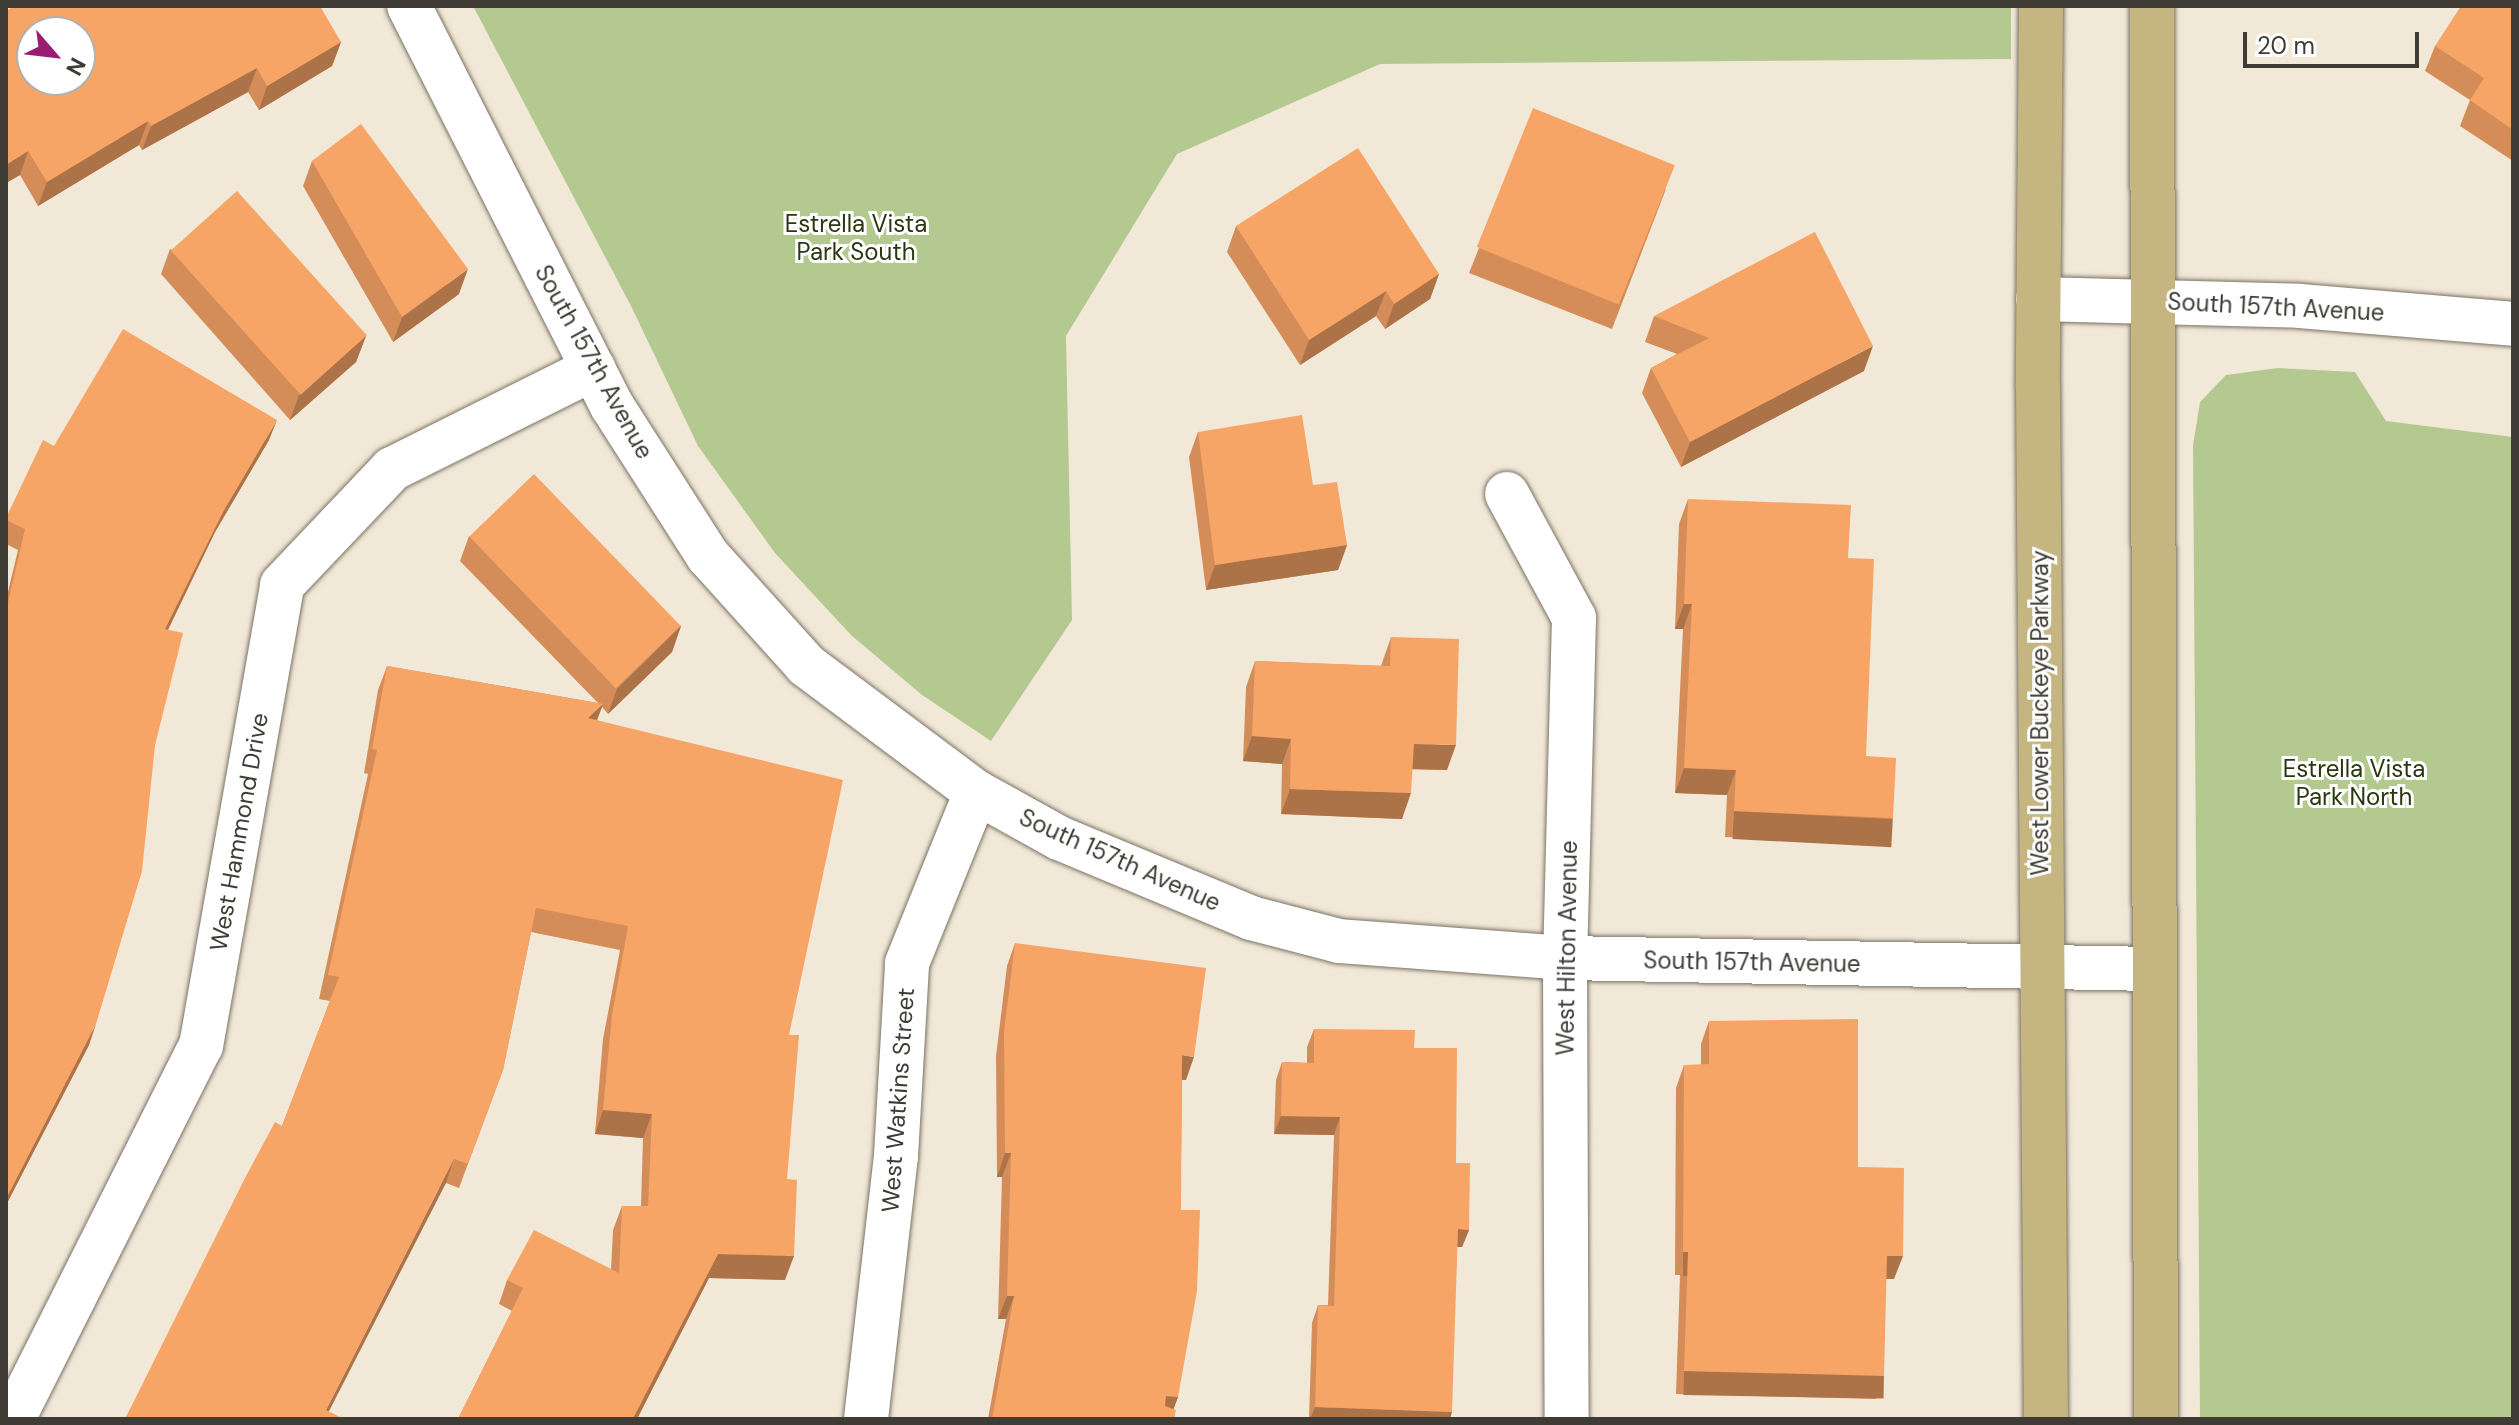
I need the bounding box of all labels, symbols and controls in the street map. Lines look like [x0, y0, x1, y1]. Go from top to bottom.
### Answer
north arrow [16, 16, 96, 96]
scale bar [2247, 16, 2423, 66]
text: 20 m [2257, 30, 2315, 61]
text: N [59, 53, 92, 80]
park label: Estrella Vista Park South [785, 210, 927, 266]
street label: South 157th Avenue [529, 260, 659, 464]
street label: South 157th Avenue [2167, 287, 2385, 327]
street label: West Lower Buckeye Parkway [2026, 550, 2054, 876]
street label: West Hammond Drive [204, 711, 274, 953]
park label: Estrella Vista Park North [2283, 755, 2425, 811]
street label: South 157th Avenue [1015, 803, 1225, 917]
street label: West Hilton Avenue [1551, 840, 1583, 1056]
street label: South 157th Avenue [1643, 946, 1861, 978]
street label: West Watkins Street [876, 987, 920, 1213]

